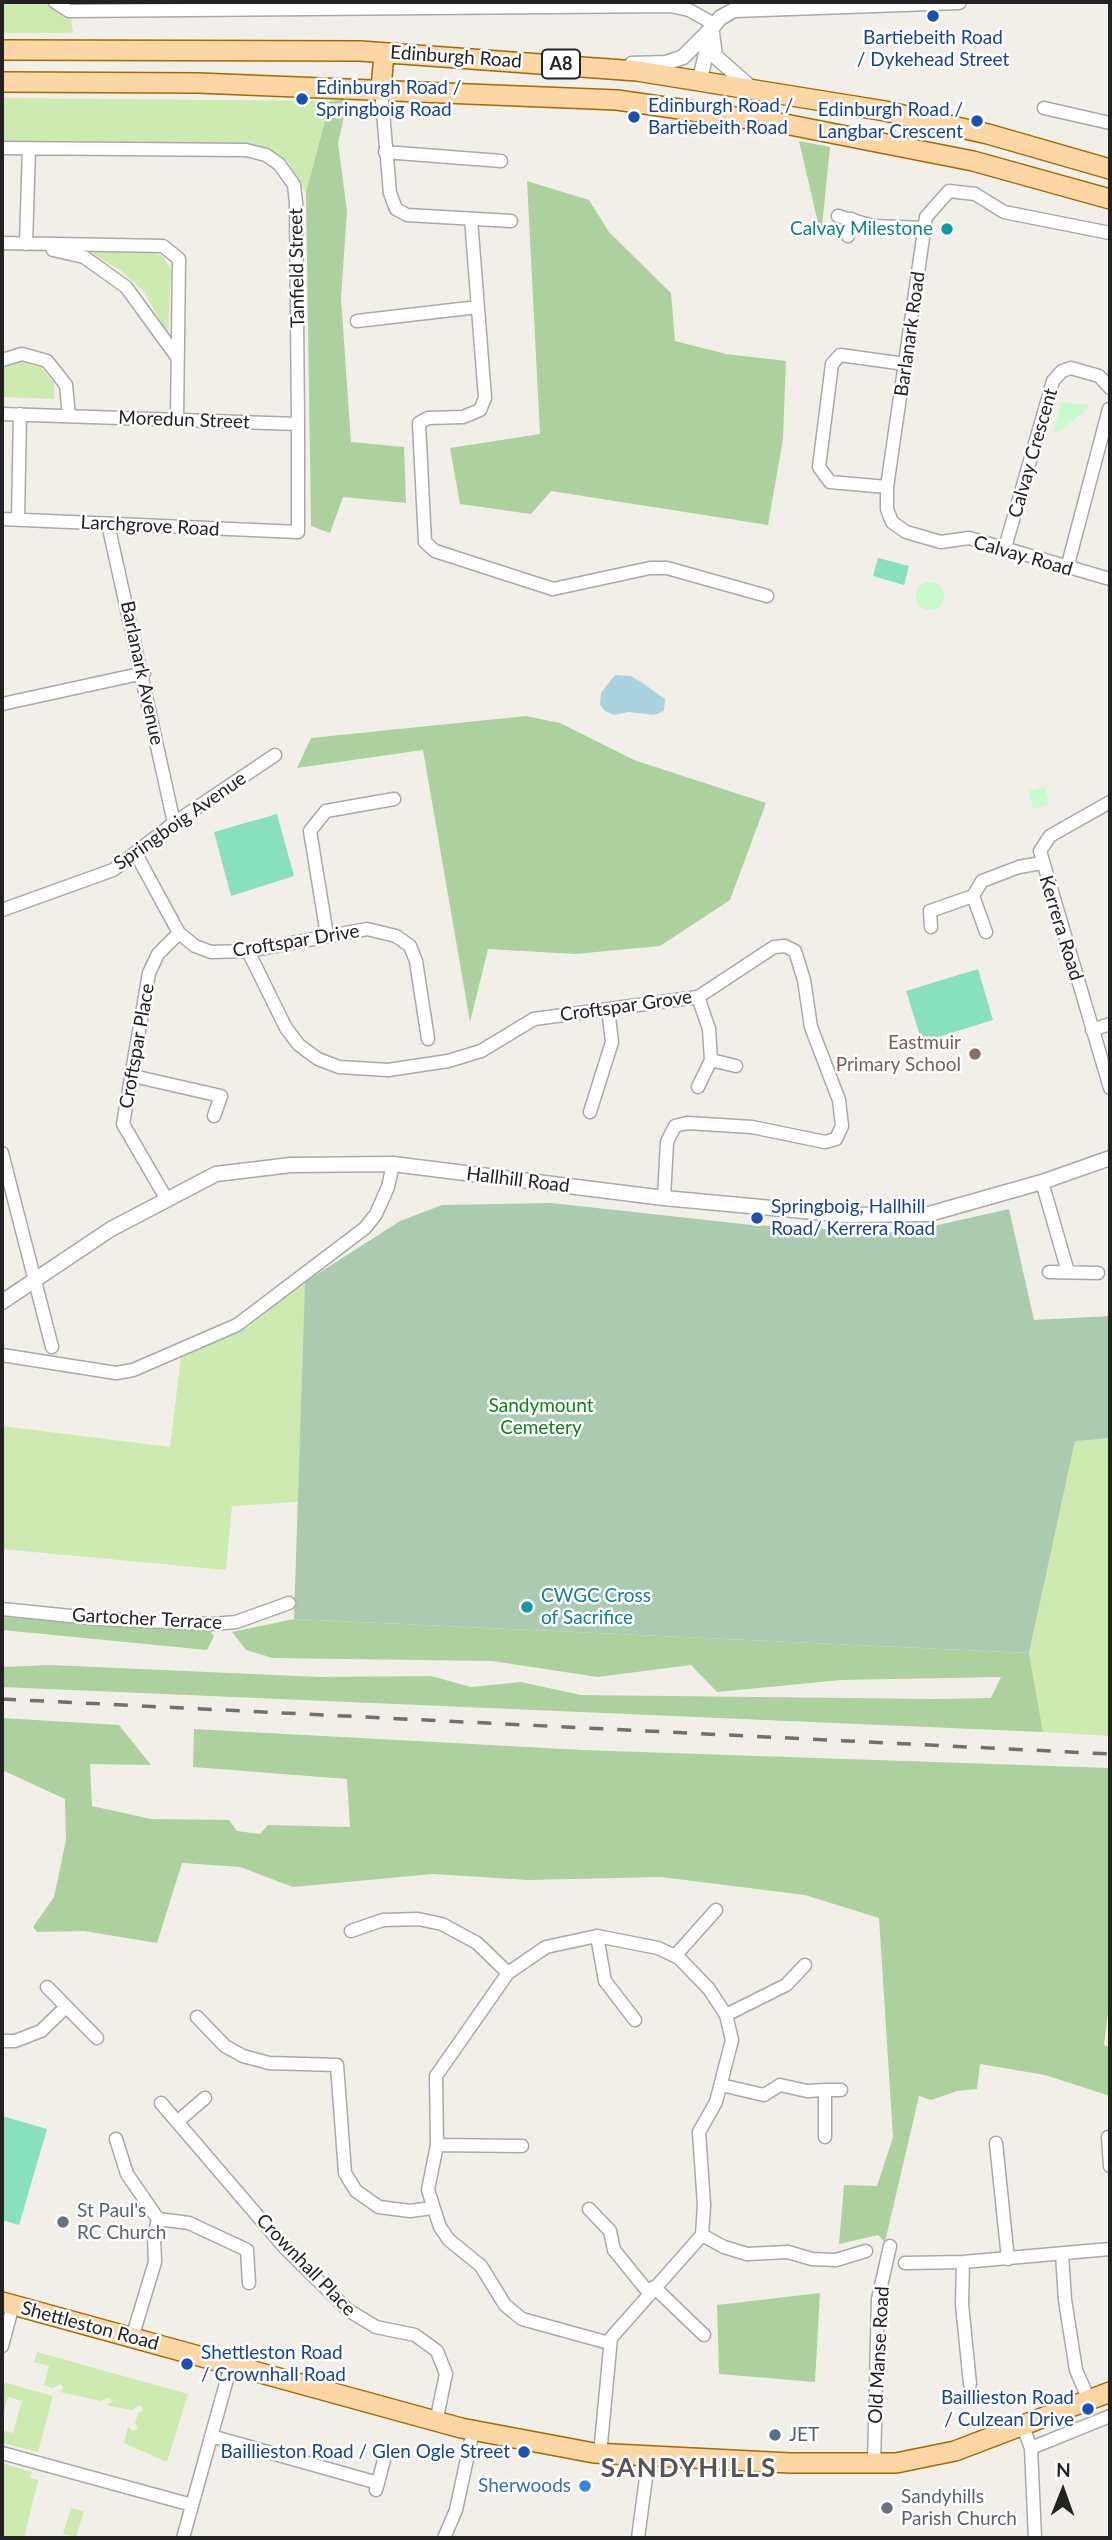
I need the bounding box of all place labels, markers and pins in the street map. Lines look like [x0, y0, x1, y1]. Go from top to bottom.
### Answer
marker: Bartiebeith Road / Dykehead Street [925, 8, 941, 24]
place label: Bartiebeith Road / Dykehead Street [857, 27, 1009, 71]
place label: Edinburgh Road / Springboig Road [316, 77, 461, 121]
marker: Edinburgh Road / Springboig Road [294, 91, 310, 107]
place label: Edinburgh Road / Bartiebeith Road [648, 95, 793, 139]
place label: Edinburgh Road / Langbar Crescent [818, 99, 963, 143]
marker: Edinburgh Road / Bartiebeith Road [626, 109, 642, 125]
marker: Edinburgh Road / Langbar Crescent [969, 113, 985, 129]
place label: Calvay Milestone [790, 218, 933, 240]
marker: Calvay Milestone [939, 221, 955, 237]
place label: Eastmuir Primary School [836, 1032, 961, 1076]
marker: Eastmuir Primary School [967, 1046, 983, 1062]
place label: Springboig, Hallhill Road/ Kerrera Road [771, 1196, 935, 1240]
marker: Springboig, Hallhill Road/ Kerrera Road [749, 1210, 765, 1226]
place label: CWGC Cross of Sacrifice [541, 1585, 651, 1629]
marker: CWGC Cross of Sacrifice [519, 1599, 535, 1615]
place label: St Paul's RC Church [77, 2200, 166, 2244]
marker: St Paul's RC Church [55, 2214, 71, 2230]
place label: Shettleston Road / Crownhall Road [201, 2342, 346, 2386]
marker: Shettleston Road / Crownhall Road [179, 2356, 195, 2372]
place label: Baillieston Road / Culzean Drive [941, 2387, 1074, 2431]
marker: Baillieston Road / Culzean Drive [1080, 2401, 1096, 2417]
place label: JET [789, 2424, 819, 2446]
marker: JET [767, 2427, 783, 2443]
place label: Baillieston Road / Glen Ogle Street [221, 2441, 510, 2463]
marker: Baillieston Road / Glen Ogle Street [516, 2444, 532, 2460]
place label: Sherwoods [478, 2475, 571, 2497]
marker: Sherwoods [577, 2478, 593, 2494]
place label: Sandyhills Parish Church [901, 2486, 1017, 2530]
marker: Sandyhills Parish Church [879, 2500, 895, 2516]

